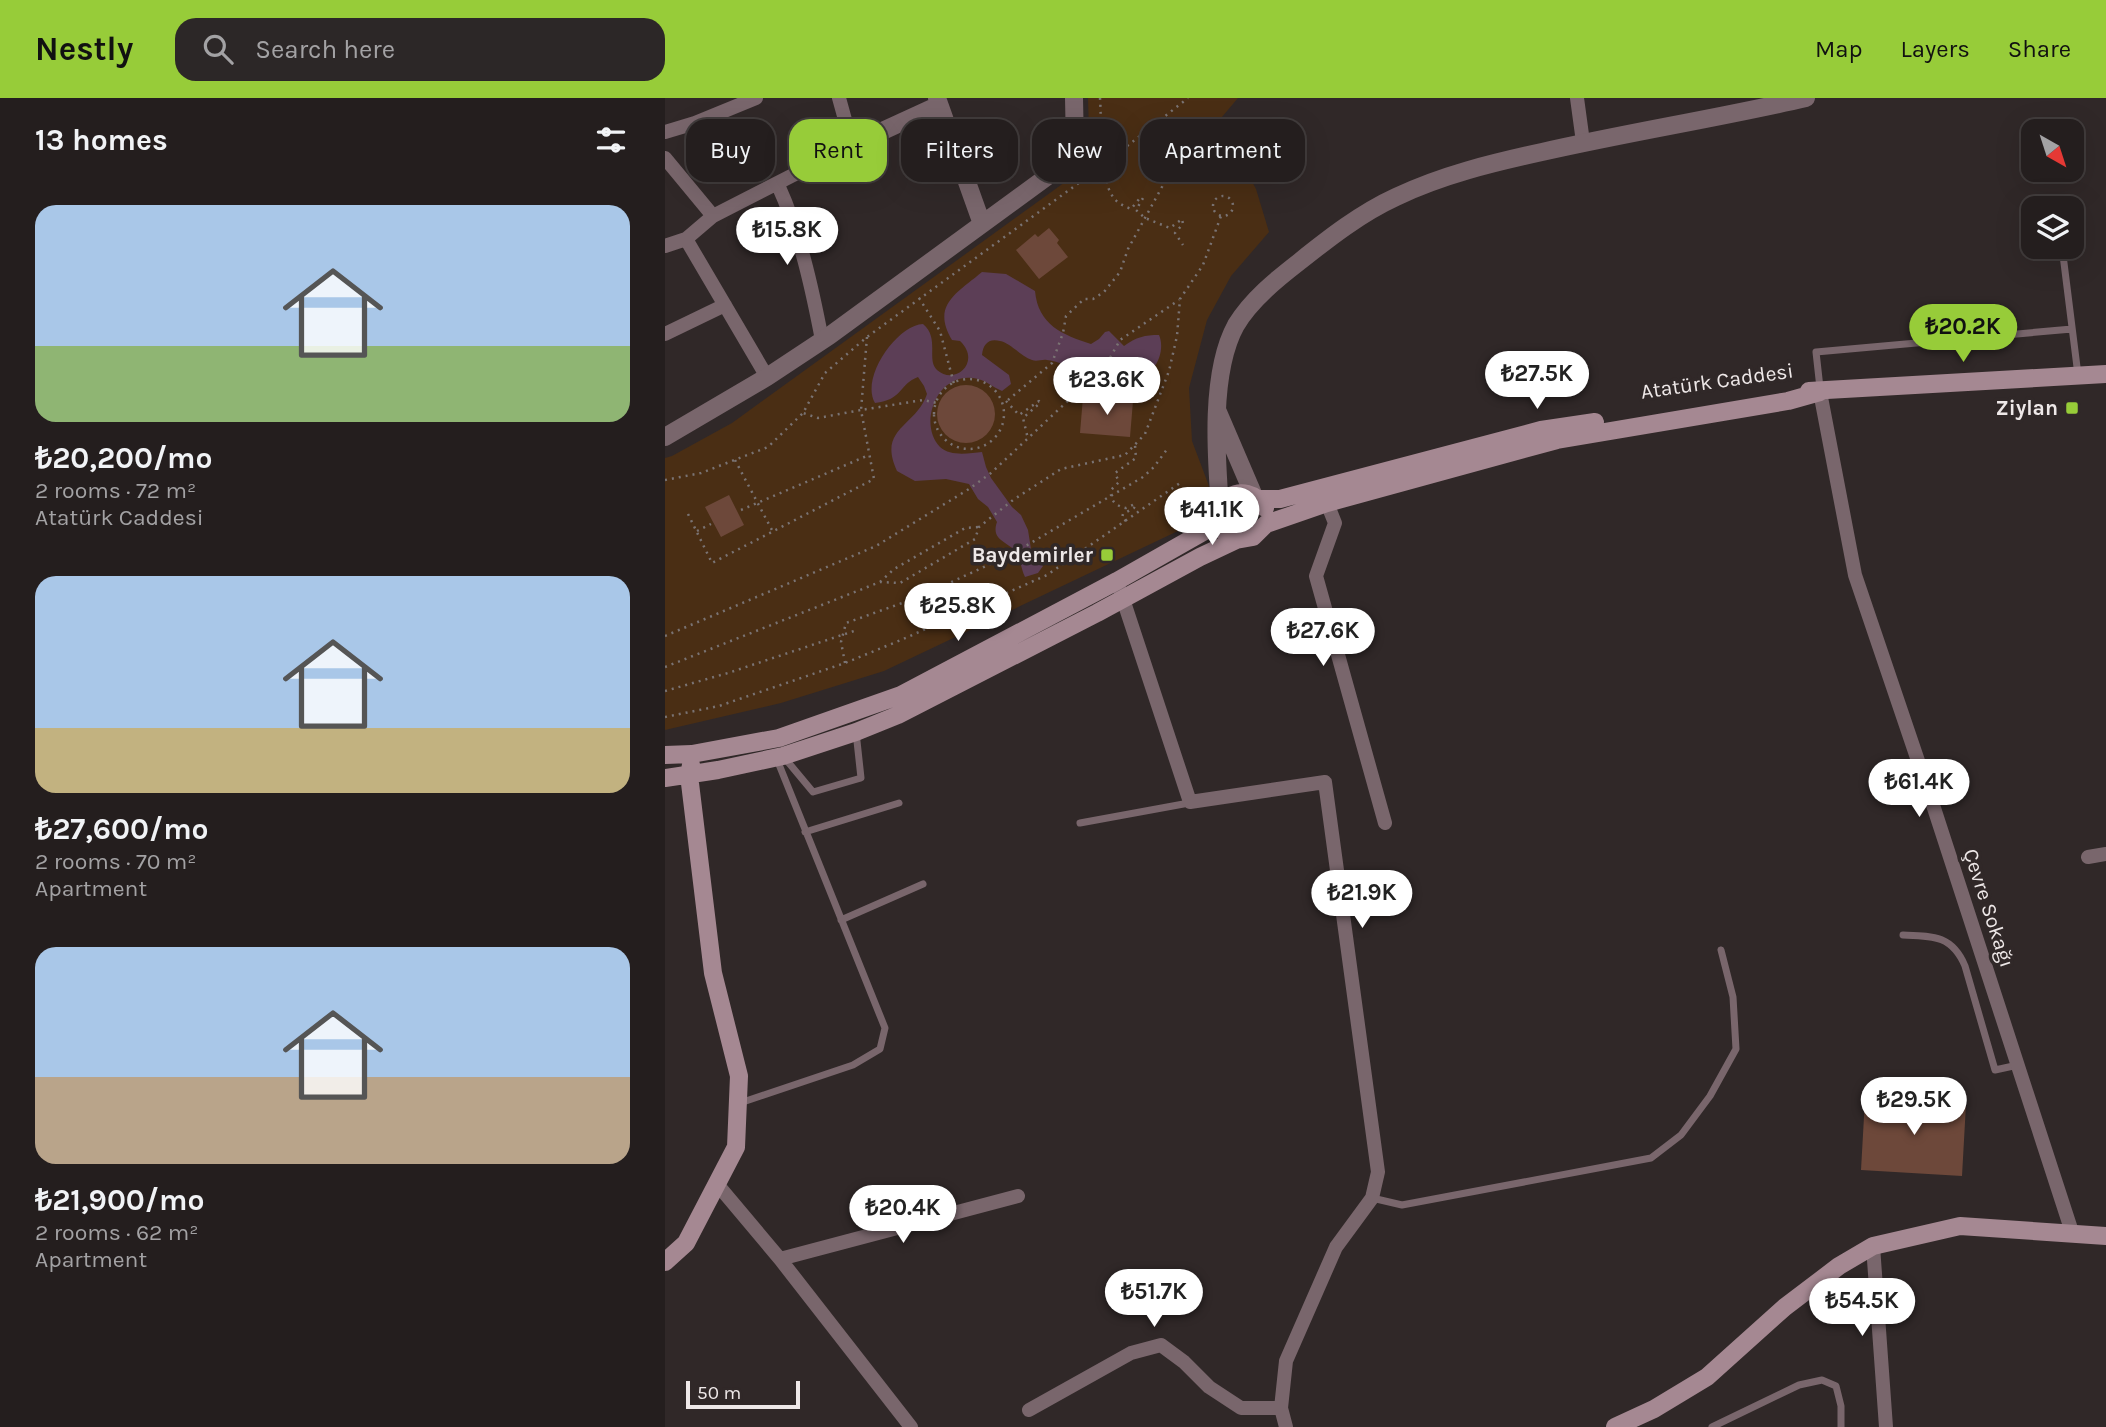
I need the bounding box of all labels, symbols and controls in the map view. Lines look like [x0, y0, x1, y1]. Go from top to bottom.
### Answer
search box [175, 18, 665, 81]
text: Nestly [35, 30, 133, 68]
icon: search [199, 30, 237, 68]
text: Search here [255, 34, 395, 65]
text: Map [1815, 35, 1863, 63]
text: Layers [1901, 35, 1970, 63]
text: Share [2008, 35, 2071, 63]
chip: Buy [686, 119, 775, 182]
chip: Rent [789, 119, 887, 182]
chip: Filters [901, 119, 1018, 182]
chip: New [1032, 119, 1126, 182]
chip: Apartment [1140, 119, 1305, 182]
north arrow [2021, 119, 2084, 182]
map controls [2021, 119, 2084, 259]
icon: filters [592, 121, 630, 159]
text: 13 homes [35, 122, 168, 158]
button: layers [2021, 196, 2084, 259]
pin: ₺15.8K [730, 208, 844, 267]
text: ₺15.8K [752, 216, 822, 243]
icon: home [270, 250, 396, 376]
pin: ₺20.2K [1906, 304, 2020, 364]
text: ₺20.2K [1925, 313, 2001, 340]
pin: ₺27.5K [1480, 352, 1594, 411]
pin: ₺23.6K [1050, 358, 1164, 417]
street label: Atatürk Caddesi [1639, 358, 1795, 404]
text: ₺27.5K [1501, 360, 1573, 387]
text: ₺23.6K [1069, 366, 1145, 393]
place label: Ziylan [1996, 396, 2058, 420]
marker: Ziylan [2064, 400, 2080, 416]
text: ₺20,200/mo [35, 440, 213, 476]
text: 2 rooms · 72 m² [35, 477, 196, 504]
pin: ₺41.1K [1155, 488, 1269, 547]
text: ₺41.1K [1180, 496, 1244, 523]
text: Atatürk Caddesi [35, 504, 204, 531]
place label: Baydemirler [972, 543, 1094, 567]
marker: Baydemirler [1099, 547, 1115, 563]
pin: ₺25.8K [901, 584, 1015, 643]
text: ₺25.8K [920, 592, 996, 619]
pin: ₺27.6K [1266, 608, 1380, 668]
text: ₺27.6K [1287, 617, 1359, 644]
icon: home [270, 621, 396, 747]
pin: ₺61.4K [1862, 760, 1976, 819]
text: ₺61.4K [1885, 768, 1954, 795]
text: ₺27,600/mo [35, 811, 209, 847]
street label: Çevre Sokağı [1959, 846, 2019, 970]
text: 2 rooms · 70 m² [35, 848, 197, 875]
pin: ₺21.9K [1305, 870, 1419, 930]
text: Apartment [35, 875, 147, 902]
text: ₺21.9K [1327, 879, 1397, 906]
icon: home [270, 992, 396, 1118]
pin: ₺29.5K [1857, 1077, 1971, 1137]
text: ₺29.5K [1877, 1086, 1951, 1113]
text: ₺21,900/mo [35, 1182, 204, 1218]
pin: ₺20.4K [846, 1186, 960, 1245]
text: ₺20.4K [865, 1194, 941, 1221]
text: 2 rooms · 62 m² [35, 1219, 199, 1246]
text: Apartment [35, 1246, 147, 1273]
pin: ₺51.7K [1097, 1270, 1211, 1329]
text: ₺51.7K [1121, 1278, 1187, 1305]
pin: ₺54.5K [1805, 1278, 1919, 1338]
text: ₺54.5K [1825, 1287, 1899, 1314]
scale bar [686, 1378, 800, 1410]
text: 50 m [697, 1382, 741, 1404]

